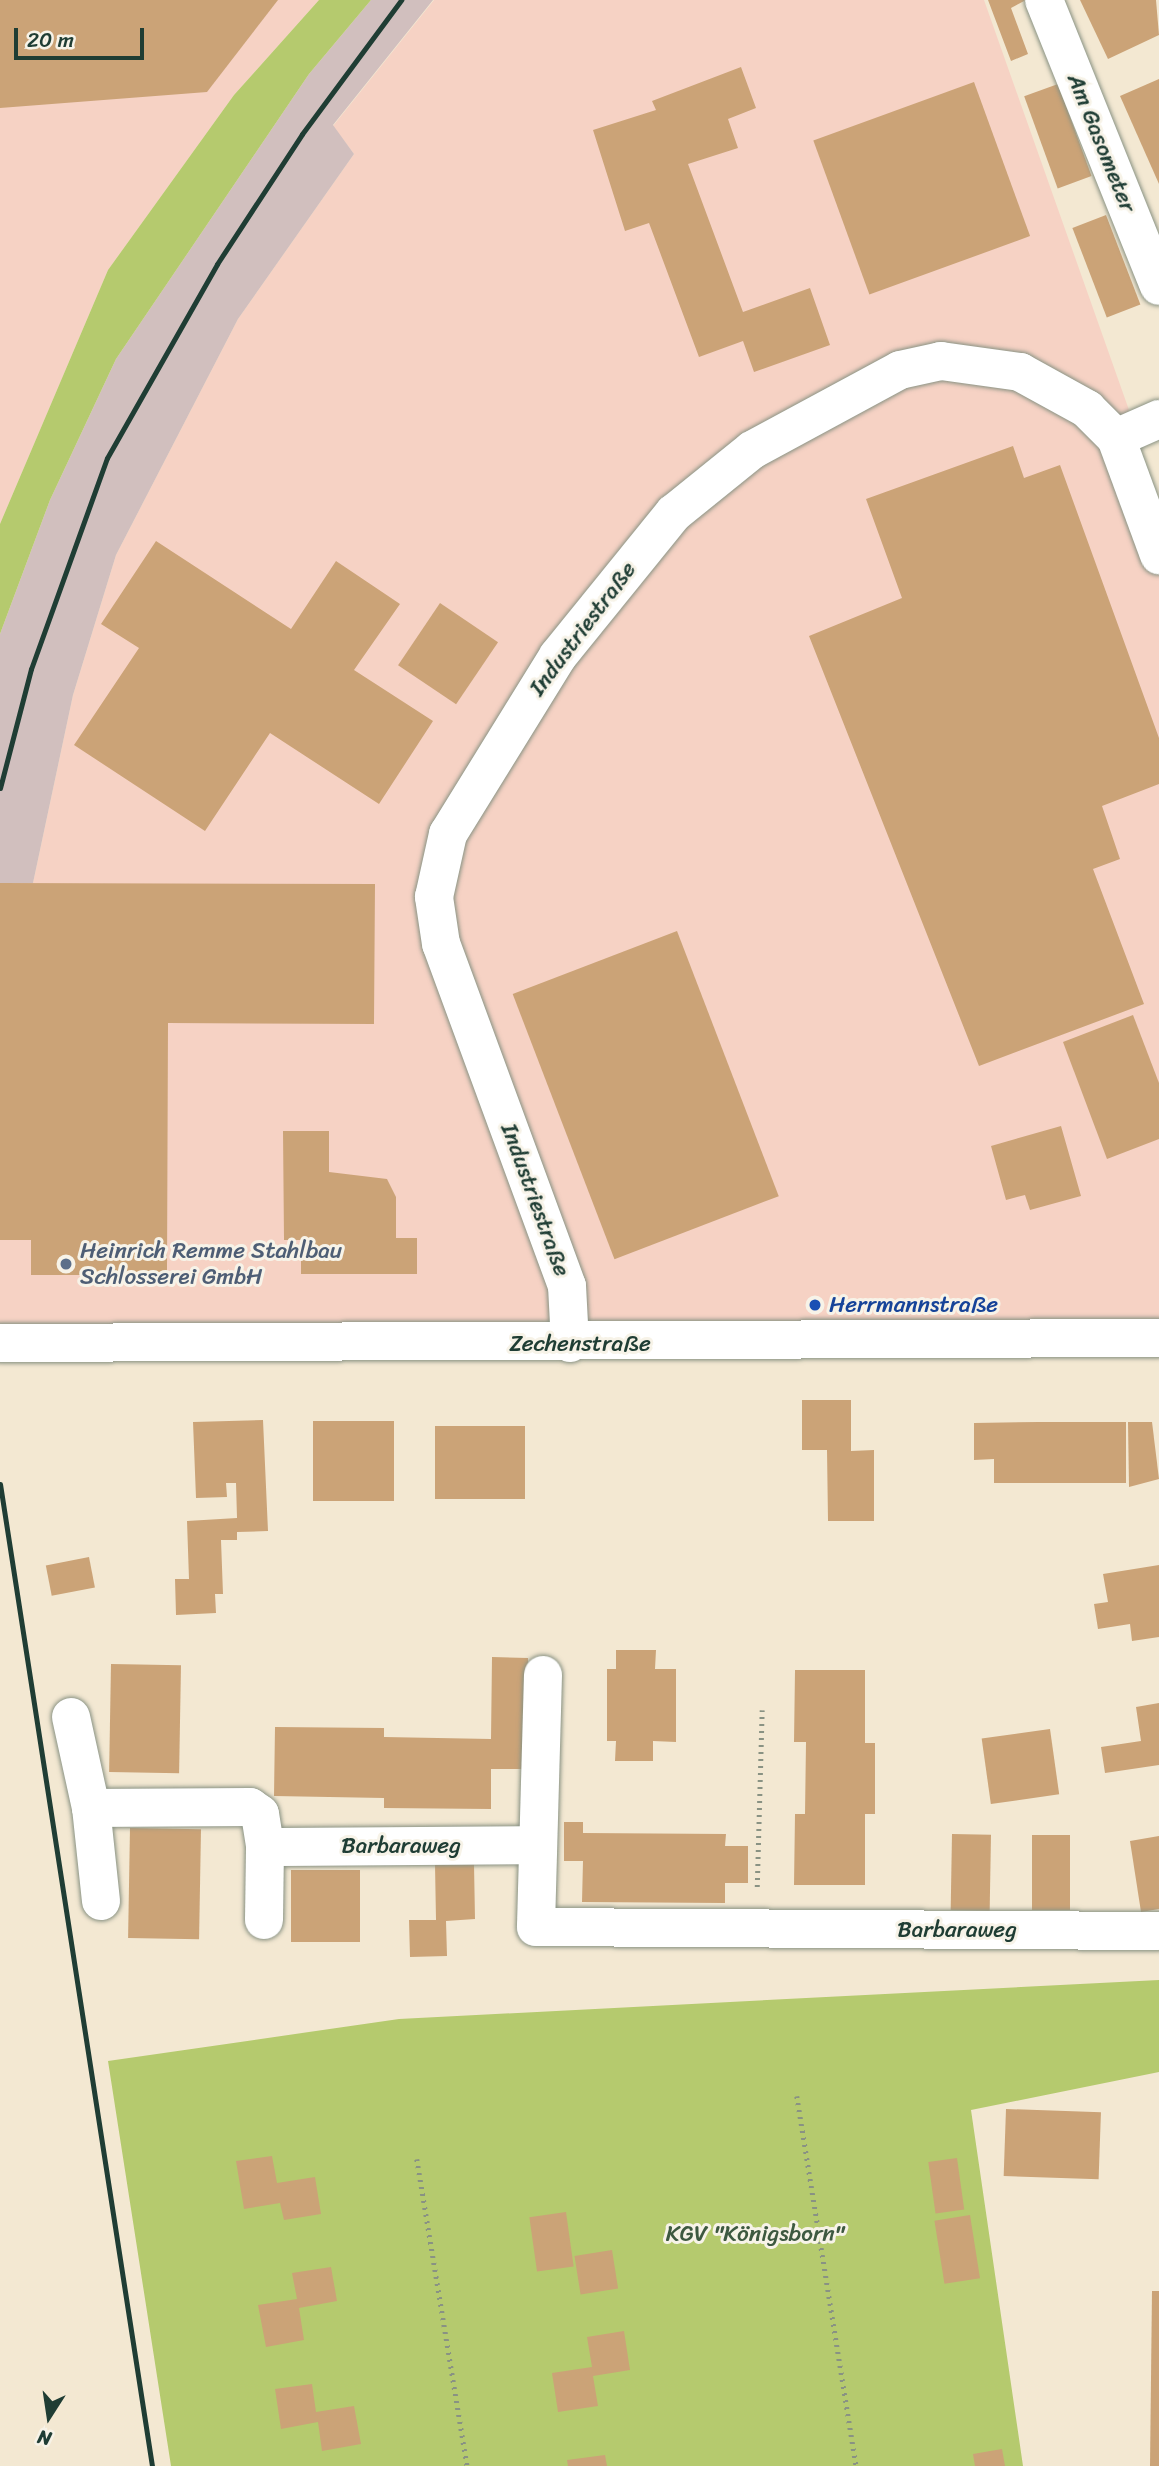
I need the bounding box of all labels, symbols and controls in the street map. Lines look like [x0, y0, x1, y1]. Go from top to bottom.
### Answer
scale bar [18, 14, 147, 58]
text: 20 m [27, 21, 74, 59]
street label: Am Gasometer [1061, 70, 1141, 216]
street label: Industriestraße [524, 557, 642, 701]
street label: Industriestraße [495, 1120, 575, 1280]
place label: Heinrich Remme Stahlbau Schlosserei GmbH [80, 1237, 342, 1291]
marker: Heinrich Remme Stahlbau Schlosserei GmbH [58, 1256, 74, 1272]
place label: Herrmannstraße [829, 1291, 998, 1319]
marker: Herrmannstraße [807, 1297, 823, 1313]
street label: Zechenstraße [509, 1330, 651, 1358]
street label: Barbaraweg [341, 1832, 461, 1860]
street label: Barbaraweg [897, 1916, 1017, 1944]
park label: KGV "Königsborn" [666, 2220, 844, 2248]
north arrow [14, 2382, 84, 2452]
text: N [35, 2421, 54, 2456]

